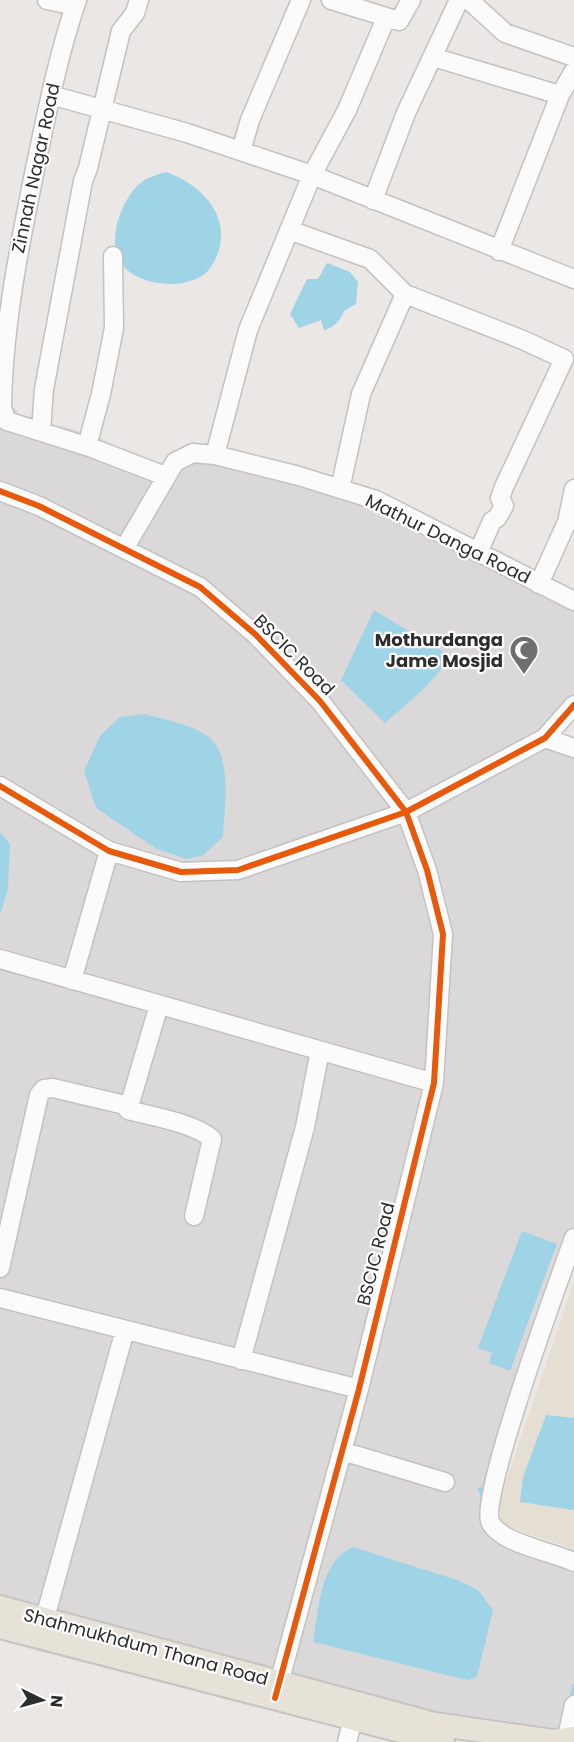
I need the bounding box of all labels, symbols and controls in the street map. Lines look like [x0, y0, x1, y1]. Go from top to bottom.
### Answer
street label: Zinnah Nagar Road [5, 81, 66, 255]
street label: Mathur Danga Road [361, 488, 535, 589]
street label: BSCIC Road [248, 609, 340, 701]
place label: Mothurdanga Jame Mosjid [375, 627, 503, 673]
mosque icon: Mothurdanga Jame Mosjid [508, 634, 540, 676]
street label: BSCIC Road [351, 1200, 400, 1308]
street label: Shahmukhdum Thana Road [21, 1602, 271, 1691]
north arrow [12, 1670, 72, 1730]
text: N [44, 1694, 68, 1708]

